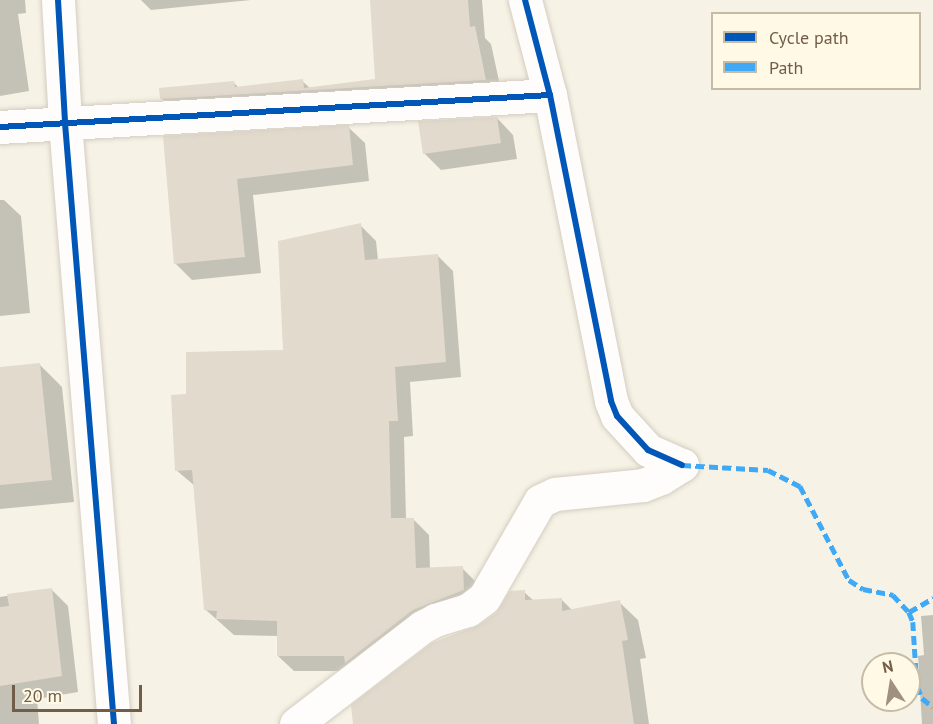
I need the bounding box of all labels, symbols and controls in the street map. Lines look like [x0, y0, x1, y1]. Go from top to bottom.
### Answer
legend [711, 12, 921, 90]
text: Cycle path [769, 26, 849, 49]
text: Path [769, 56, 803, 79]
north arrow [861, 652, 921, 712]
text: N [880, 655, 895, 677]
scale bar [15, 673, 146, 711]
text: 20 m [23, 684, 62, 707]

